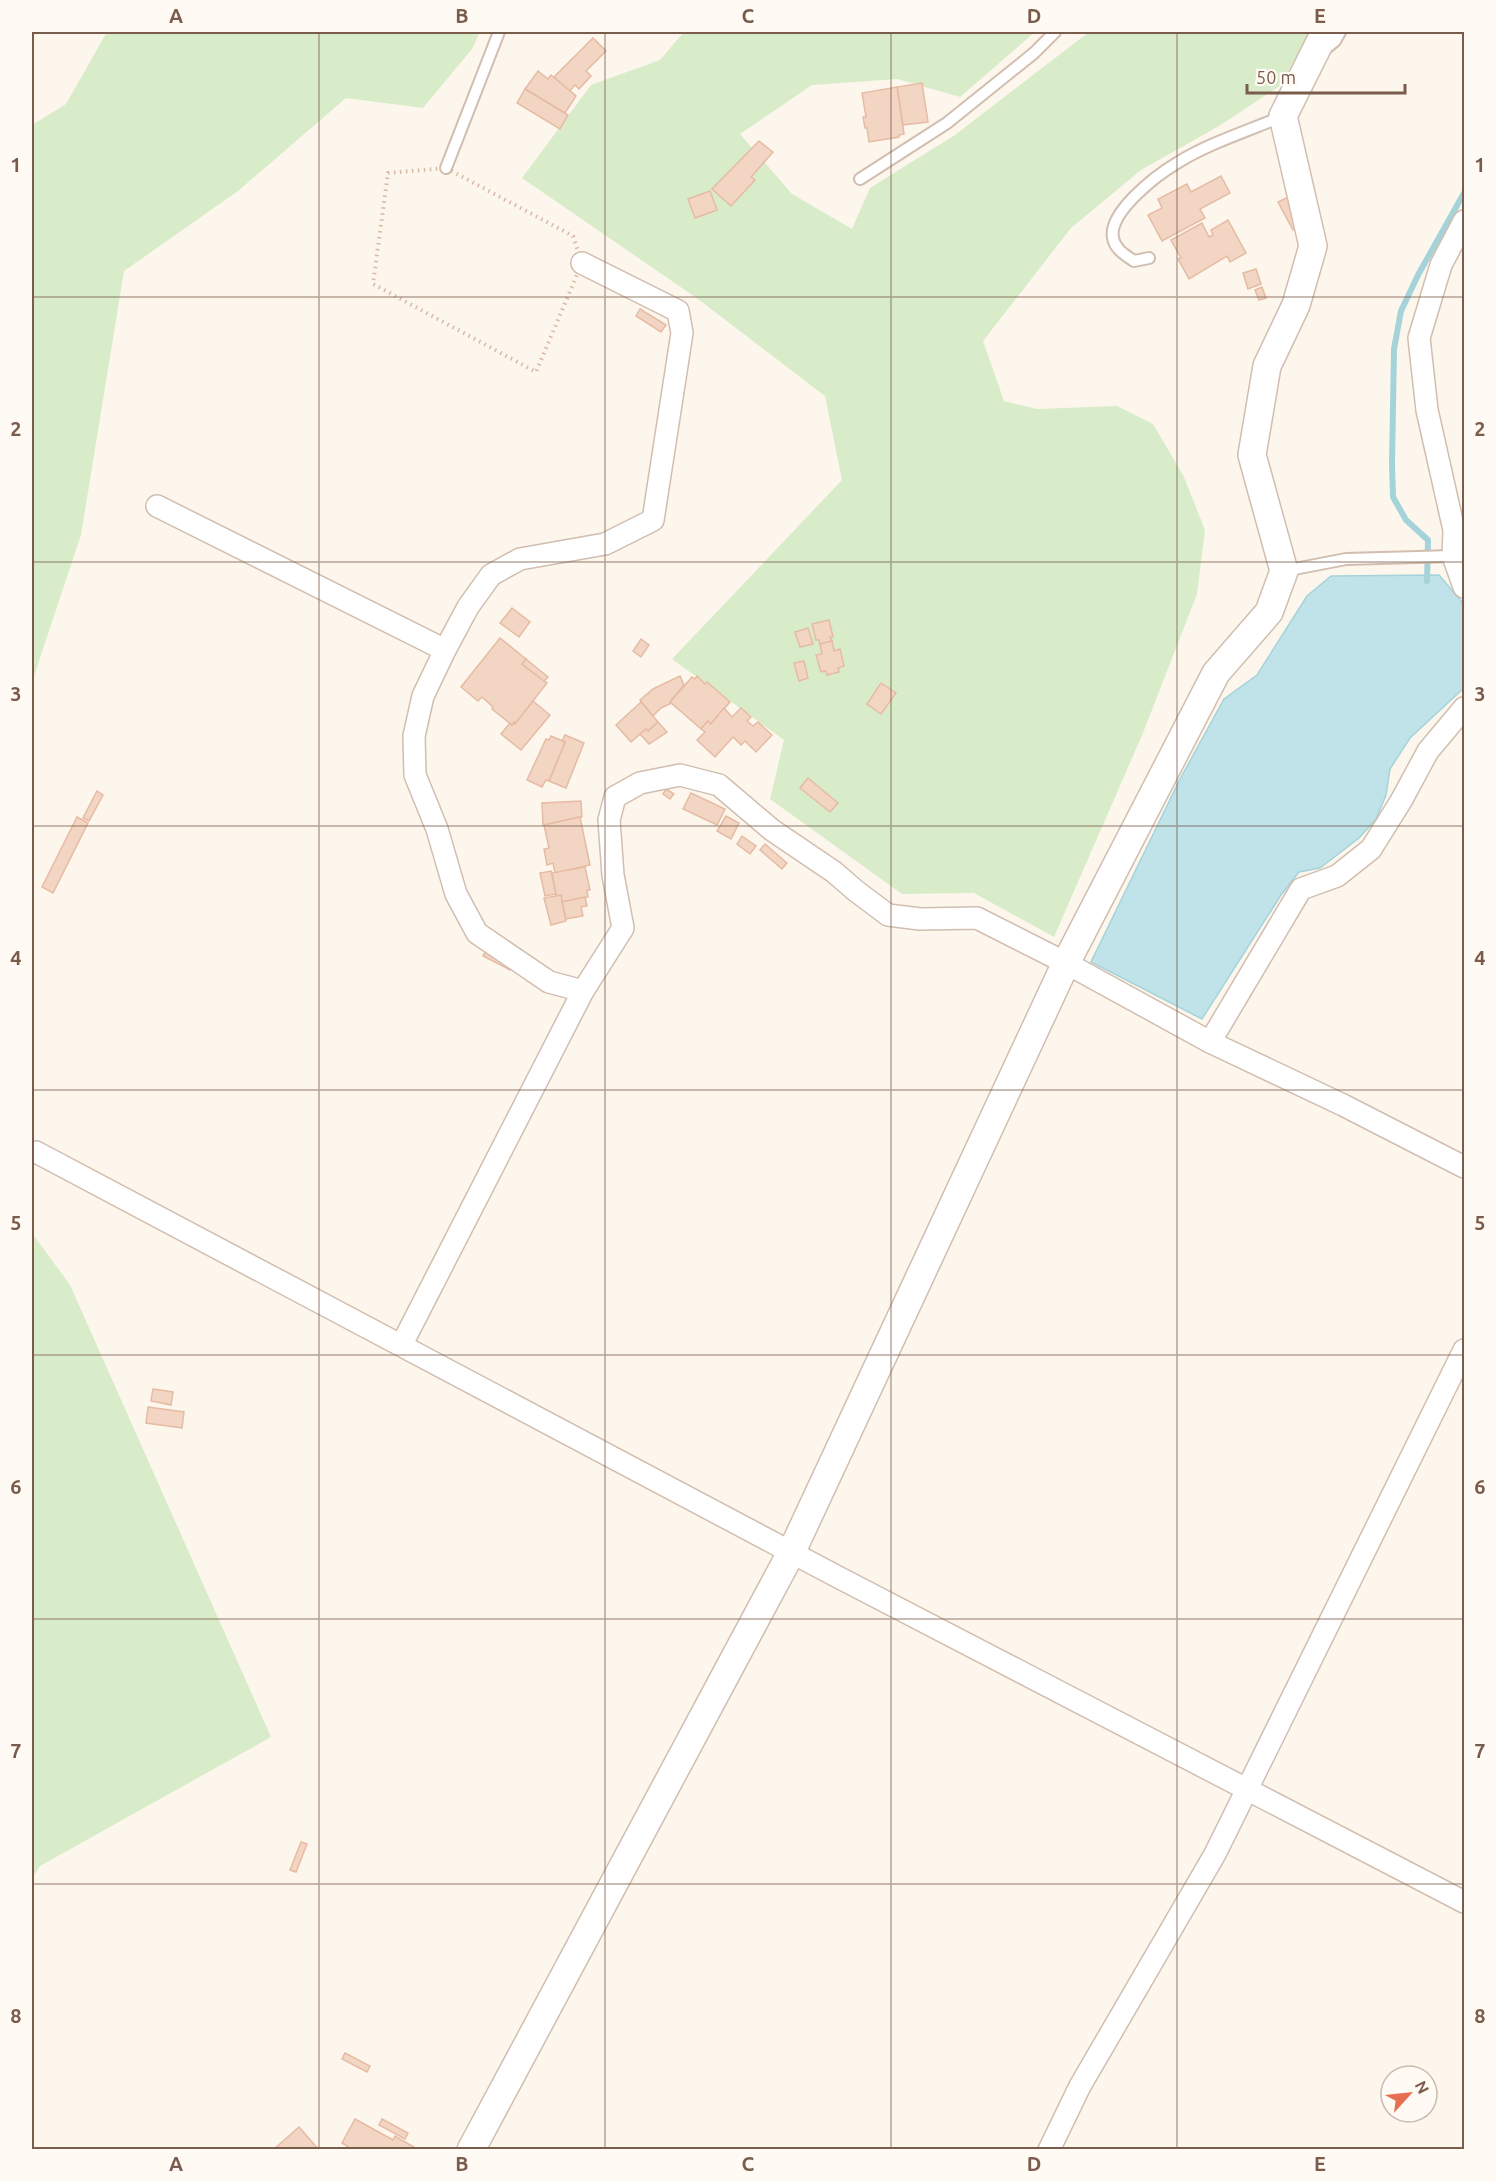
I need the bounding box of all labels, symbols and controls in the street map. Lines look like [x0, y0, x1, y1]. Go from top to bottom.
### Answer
text: A [169, 4, 183, 27]
text: B [455, 4, 469, 27]
text: C [742, 4, 755, 27]
text: D [1027, 4, 1041, 27]
text: E [1314, 4, 1326, 27]
scale bar [1247, 57, 1404, 95]
text: 50 m [1256, 67, 1296, 87]
text: 1 [10, 153, 22, 176]
text: 1 [1474, 153, 1486, 176]
text: 2 [10, 417, 22, 440]
text: 2 [1474, 417, 1486, 440]
text: 3 [10, 682, 22, 705]
text: 3 [1474, 682, 1486, 705]
text: 4 [10, 946, 22, 969]
text: 4 [1474, 946, 1486, 969]
text: 5 [10, 1211, 22, 1234]
text: 5 [1474, 1211, 1486, 1234]
text: 6 [10, 1475, 22, 1498]
text: 6 [1474, 1475, 1486, 1498]
text: 7 [10, 1739, 22, 1762]
text: 7 [1474, 1739, 1486, 1762]
text: 8 [10, 2004, 22, 2027]
text: 8 [1474, 2004, 1486, 2027]
north arrow [1379, 2064, 1439, 2124]
text: N [1412, 2078, 1433, 2097]
text: A [169, 2152, 183, 2175]
text: B [455, 2152, 469, 2175]
text: C [742, 2152, 755, 2175]
text: D [1027, 2152, 1041, 2175]
text: E [1314, 2152, 1326, 2175]

